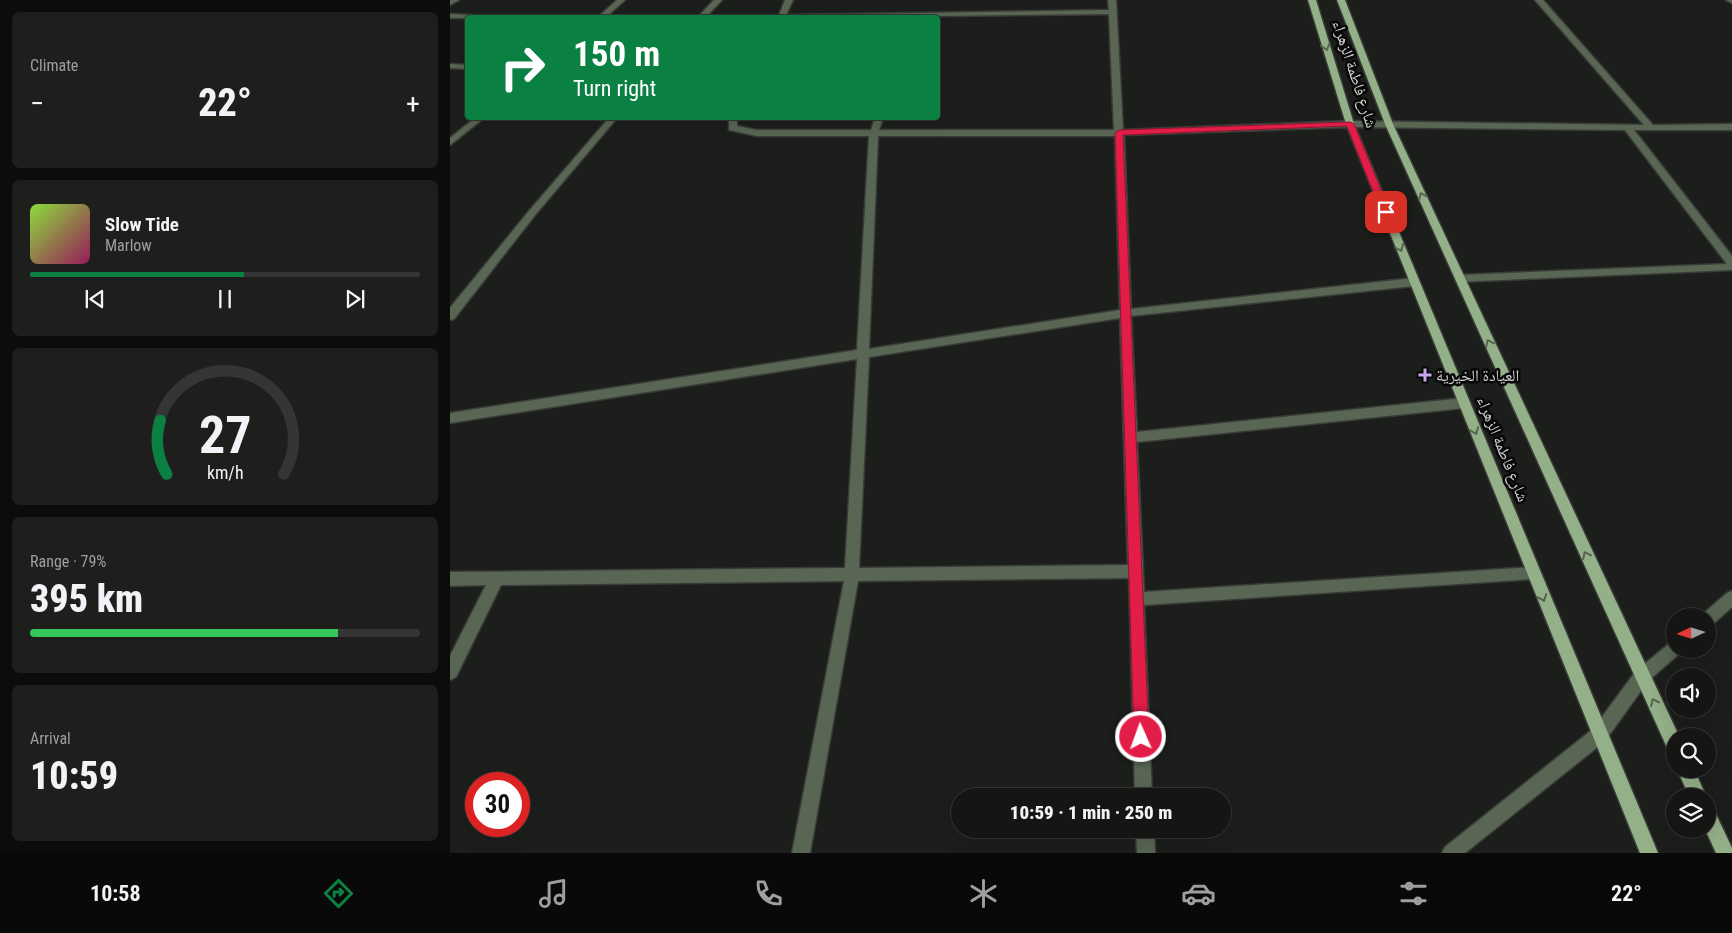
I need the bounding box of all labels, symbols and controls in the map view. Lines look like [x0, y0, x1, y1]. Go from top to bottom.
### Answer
street label: شارع فاطمة الزهراء [1328, 18, 1381, 130]
text: 150 m [573, 34, 660, 75]
icon: right [490, 35, 555, 100]
one-way arrow [1320, 42, 1330, 50]
text: Climate [30, 56, 78, 75]
text: Turn right [573, 76, 656, 101]
text: 22° [198, 81, 252, 125]
text: − [30, 87, 44, 120]
text: + [406, 87, 420, 120]
pin [1365, 191, 1407, 233]
one-way arrow [1417, 192, 1428, 201]
icon: arrive [1372, 198, 1400, 226]
text: Slow Tide [105, 213, 179, 236]
text: Marlow [105, 236, 152, 255]
one-way arrow [1394, 243, 1405, 252]
icon: previous [81, 285, 109, 313]
icon: pause [211, 285, 239, 313]
icon: next [341, 285, 369, 313]
one-way arrow [1485, 339, 1496, 348]
place label: العيادة الخيرية [1436, 366, 1519, 385]
marker: العيادة الخيرية [1418, 368, 1432, 382]
street label: شارع فاطمة الزهراء [1472, 394, 1533, 505]
text: 27 [199, 405, 251, 466]
one-way arrow [1469, 426, 1479, 435]
text: km/h [207, 462, 243, 483]
one-way arrow [1582, 551, 1593, 560]
text: Range · 79% [30, 552, 106, 571]
text: 395 km [30, 577, 143, 621]
one-way arrow [1537, 593, 1547, 601]
north arrow [1666, 608, 1716, 658]
map controls [1666, 608, 1716, 838]
button: sound [1666, 668, 1716, 718]
one-way arrow [1650, 698, 1661, 707]
position arrow [1114, 710, 1166, 762]
button: search [1666, 728, 1716, 778]
text: Arrival [30, 729, 71, 748]
text: 10:59 [30, 754, 118, 798]
speed limit sign: 30 [465, 772, 530, 837]
button: layers [1666, 788, 1716, 838]
text: 10:59 · 1 min · 250 m [1010, 801, 1172, 824]
icon: directions [321, 876, 356, 911]
icon: music [536, 876, 571, 911]
icon: phone [751, 876, 786, 911]
icon: climate [966, 876, 1001, 911]
icon: car [1181, 876, 1216, 911]
icon: filters [1396, 876, 1431, 911]
text: 10:58 [90, 881, 141, 906]
text: 22° [1611, 881, 1642, 906]

